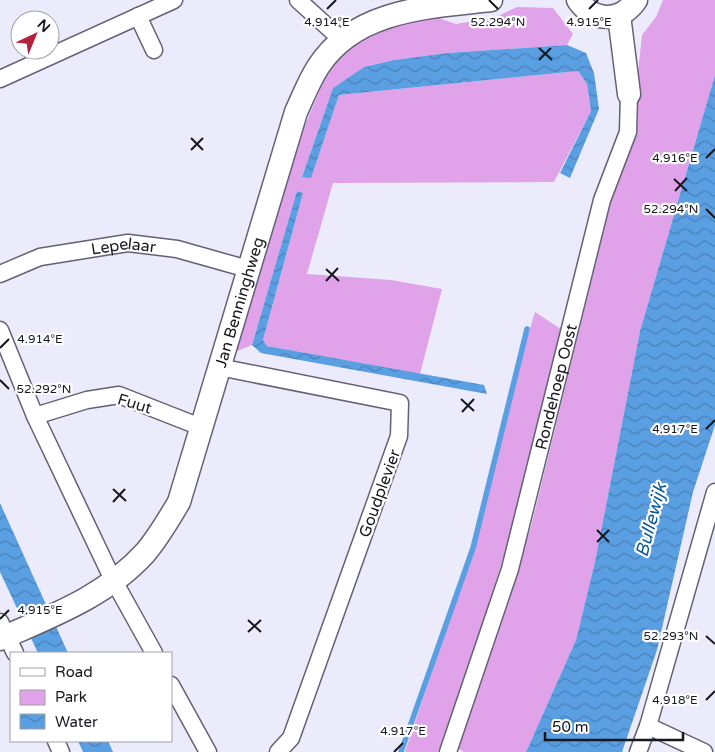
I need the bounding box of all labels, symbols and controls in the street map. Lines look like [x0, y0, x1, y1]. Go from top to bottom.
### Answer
north arrow [10, 10, 60, 60]
text: 4.914°E [304, 15, 350, 29]
text: 52.294°N [471, 15, 525, 29]
text: 4.915°E [566, 15, 612, 29]
text: N [34, 16, 54, 36]
text: 4.916°E [652, 151, 698, 165]
text: 52.294°N [644, 202, 698, 216]
street label: Lepelaar [90, 234, 158, 260]
street label: Jan Benninghweg [211, 235, 269, 370]
street label: Rondehoep Oost [531, 322, 582, 452]
text: 4.914°E [17, 332, 63, 346]
text: 52.292°N [17, 382, 71, 396]
street label: Fuut [115, 389, 154, 419]
text: 4.917°E [652, 422, 698, 436]
street label: Goudplevier [355, 446, 405, 540]
water label: Bullewijk [631, 480, 672, 559]
text: 4.915°E [17, 603, 63, 617]
text: 52.293°N [644, 629, 698, 643]
legend [10, 652, 172, 742]
text: Road [55, 663, 93, 681]
text: Park [55, 688, 87, 706]
text: 4.918°E [652, 693, 698, 707]
scale bar [545, 710, 682, 742]
text: Water [55, 713, 98, 731]
text: 50 m [552, 718, 589, 736]
text: 4.917°E [380, 724, 426, 738]

